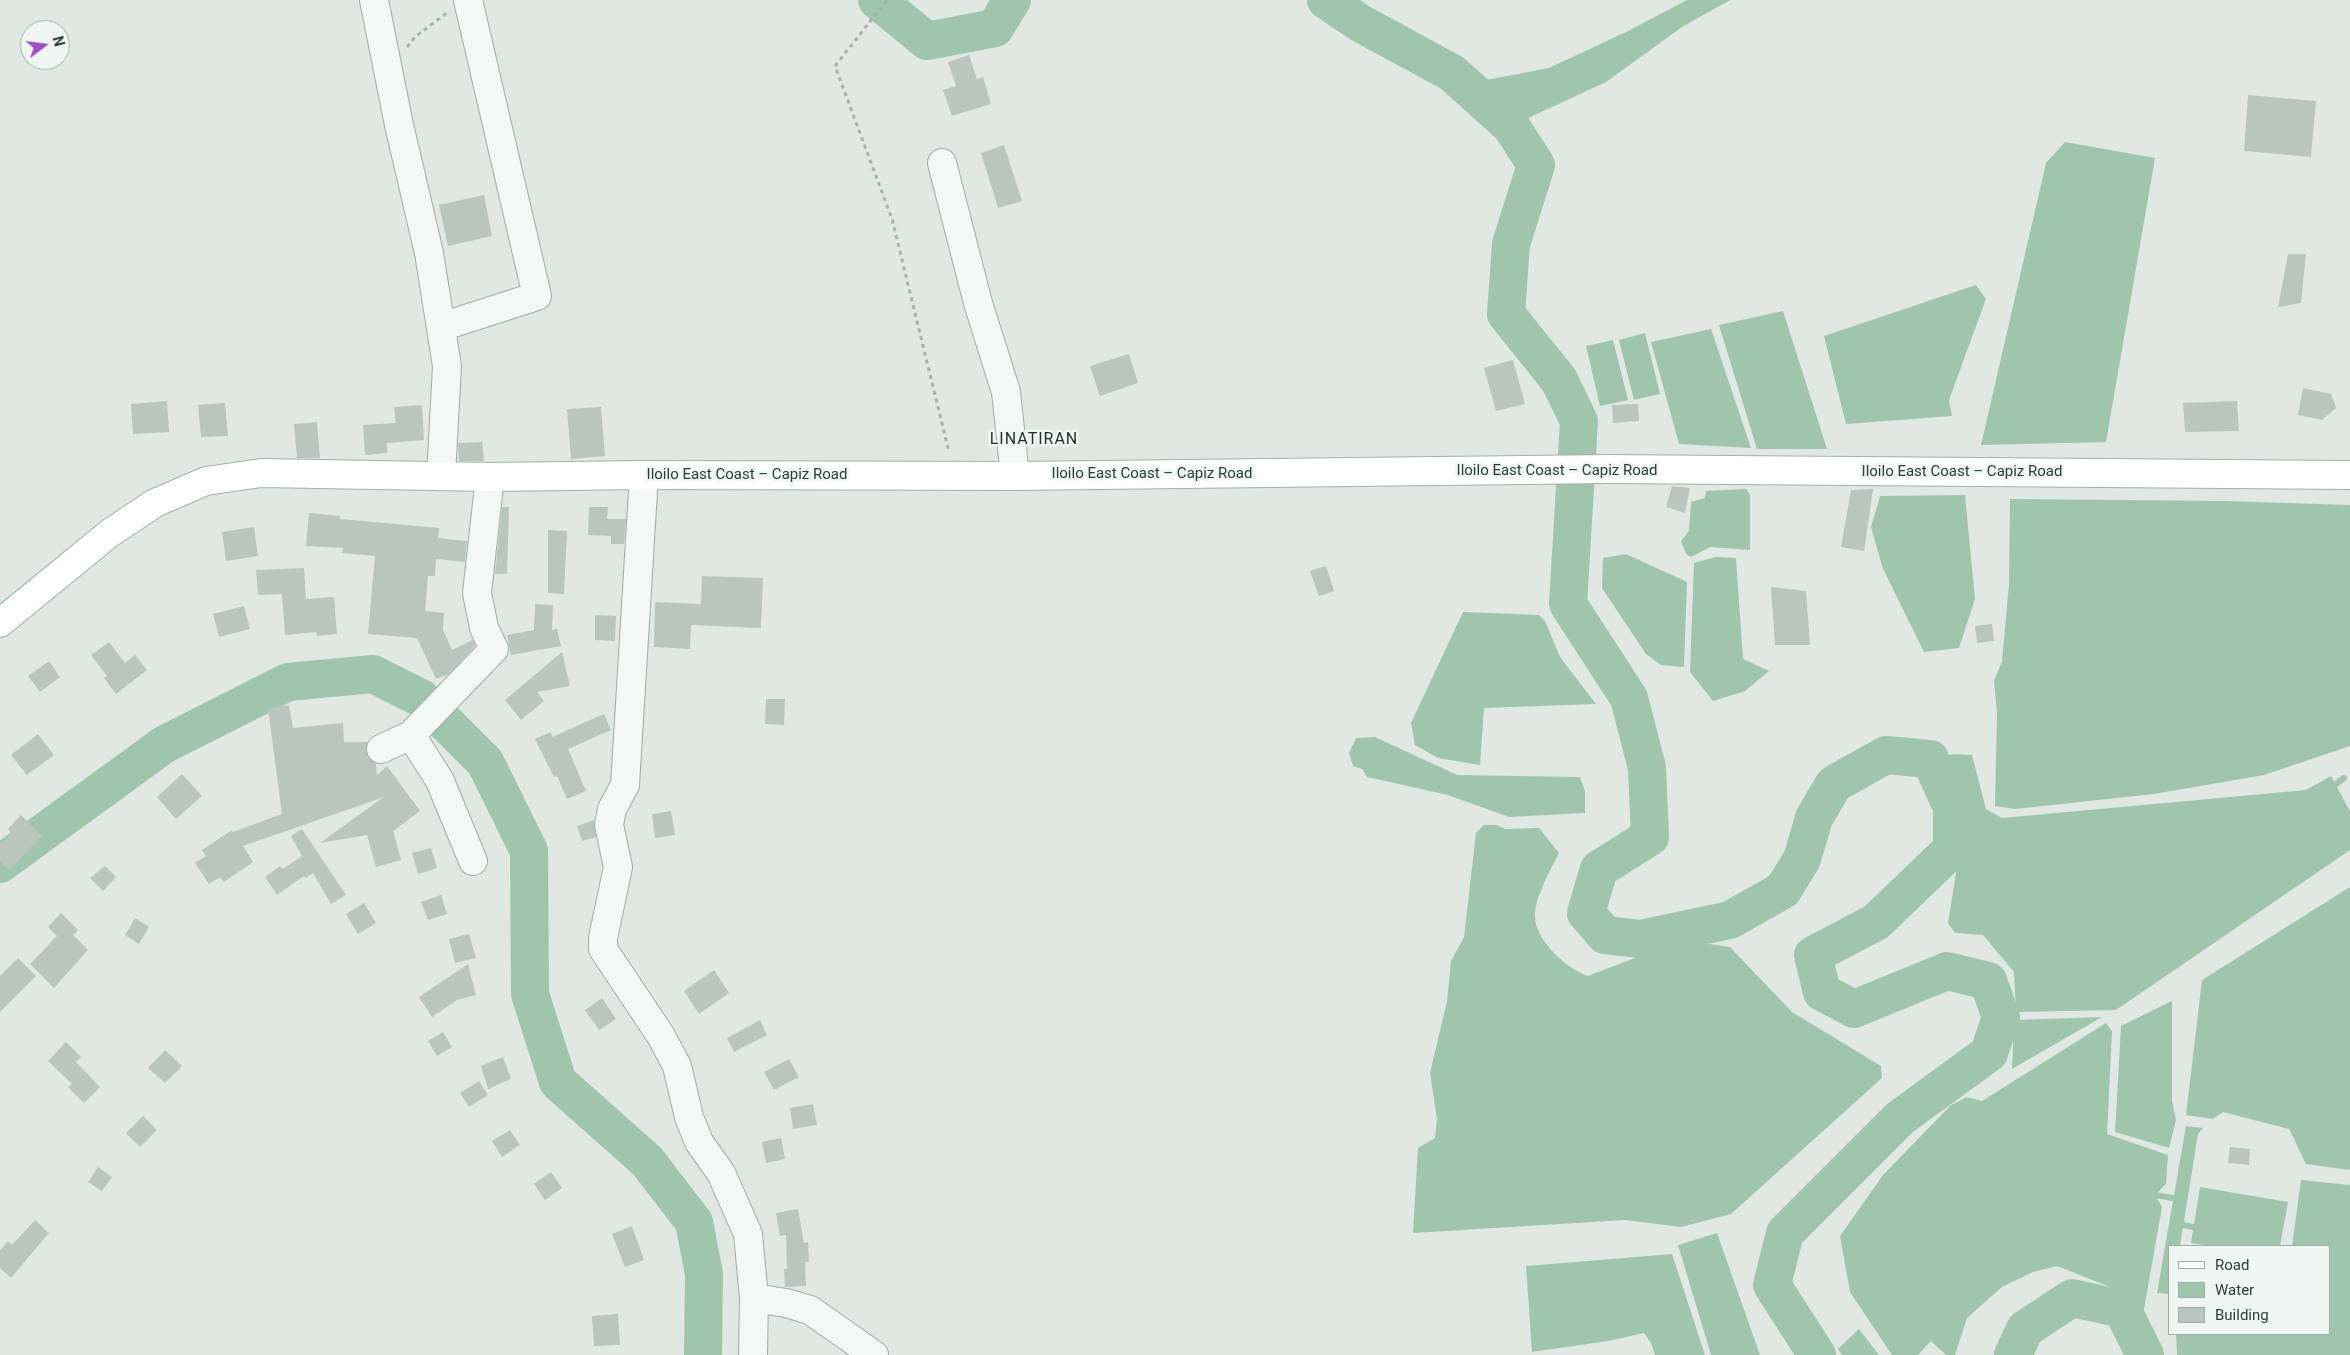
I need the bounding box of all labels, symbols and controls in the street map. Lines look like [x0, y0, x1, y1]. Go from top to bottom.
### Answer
north arrow [20, 20, 70, 70]
text: N [50, 35, 68, 48]
district label: LINATIRAN [989, 430, 1079, 450]
street label: Iloilo East Coast – Capiz Road [1457, 462, 1657, 480]
street label: Iloilo East Coast – Capiz Road [1862, 463, 2062, 481]
street label: Iloilo East Coast – Capiz Road [1052, 465, 1252, 483]
street label: Iloilo East Coast – Capiz Road [647, 466, 847, 484]
legend [2168, 1245, 2330, 1335]
text: Road [2215, 1256, 2249, 1274]
text: Water [2215, 1281, 2254, 1299]
text: Building [2215, 1306, 2269, 1324]

